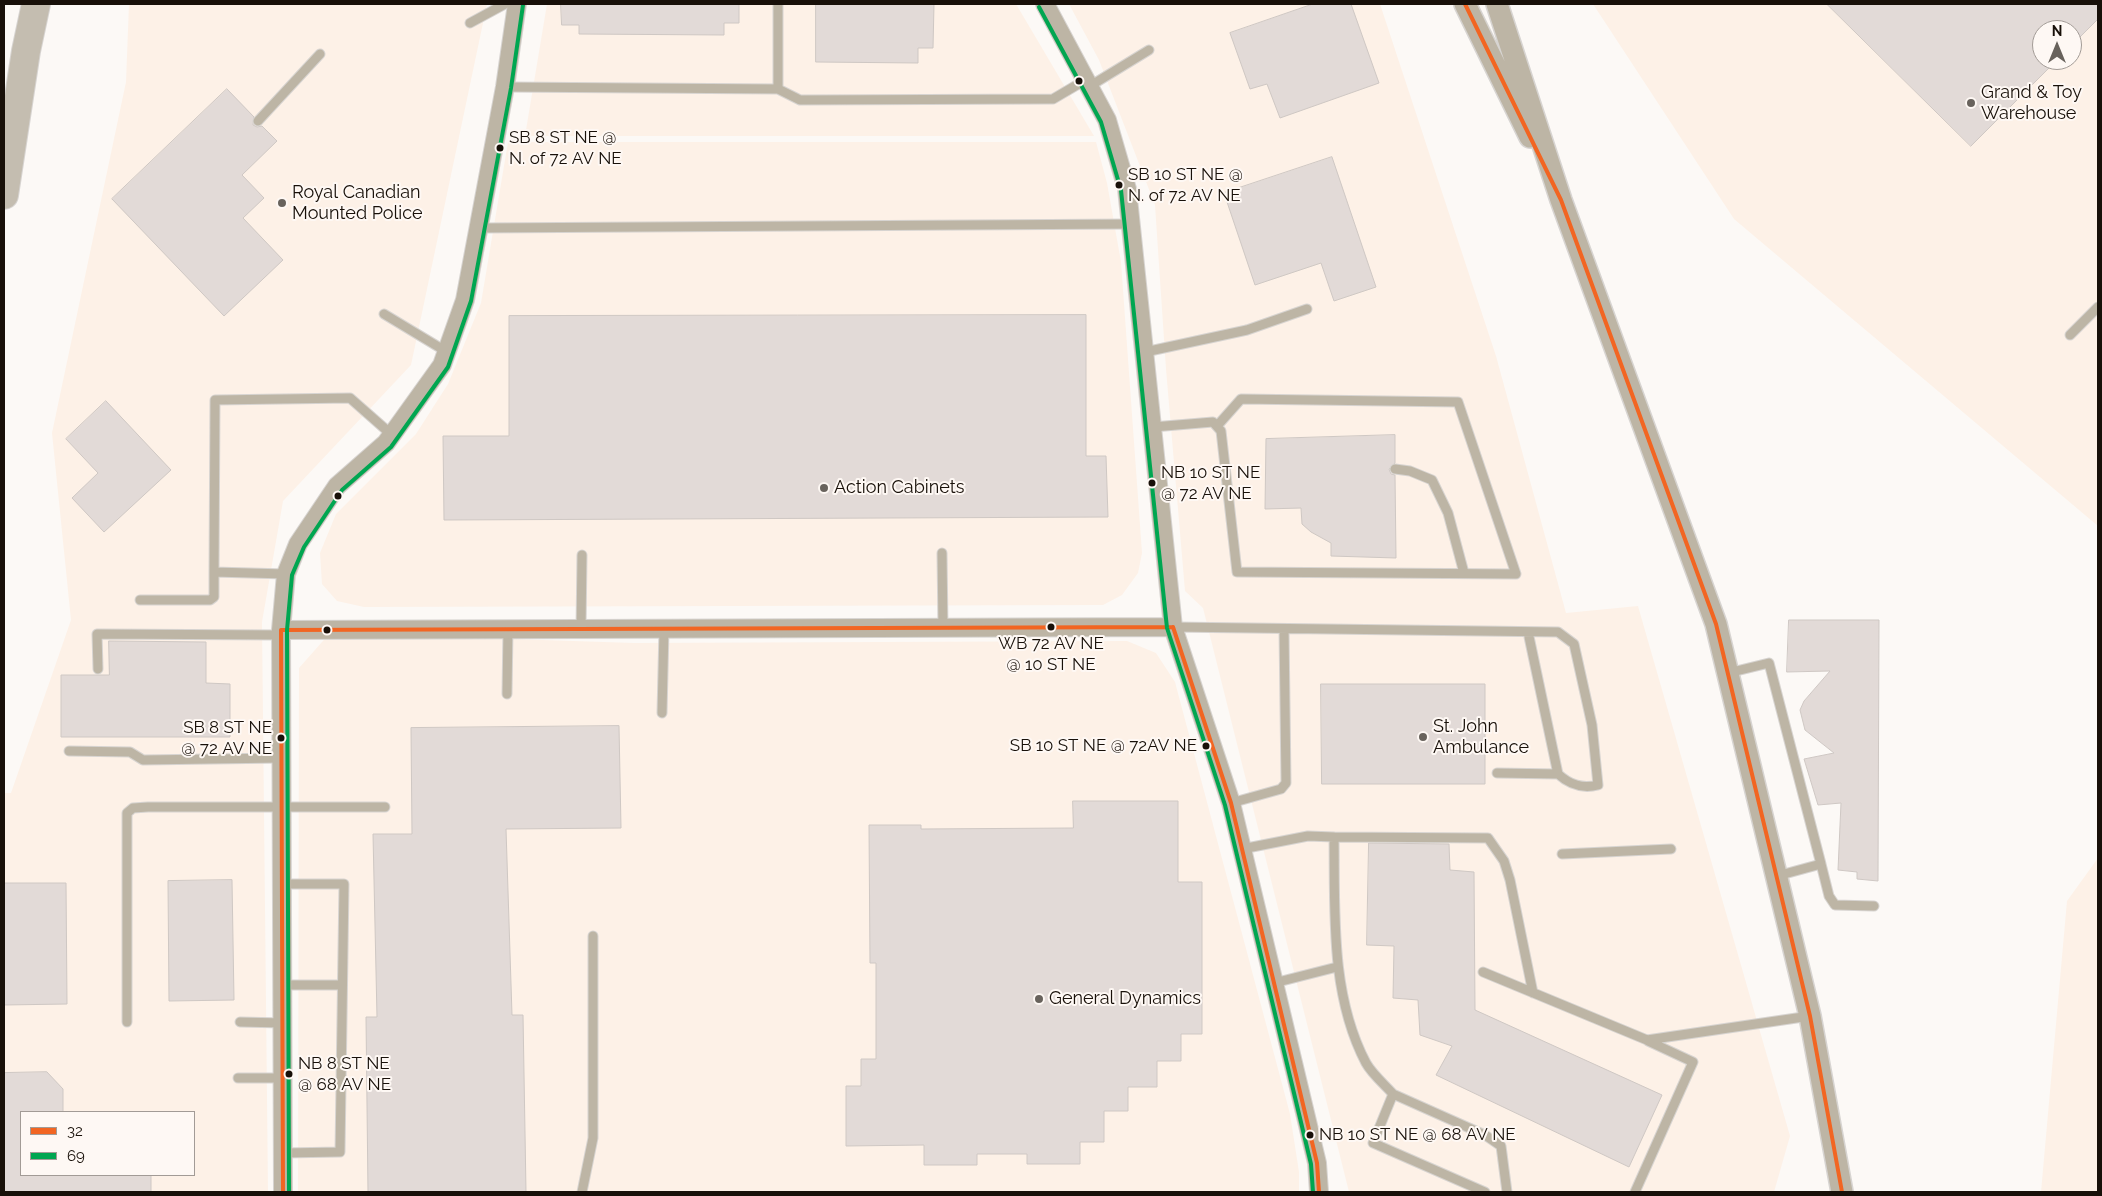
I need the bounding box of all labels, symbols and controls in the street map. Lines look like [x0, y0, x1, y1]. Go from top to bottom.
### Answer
north arrow [2032, 20, 2082, 70]
text: N [2052, 23, 2062, 39]
unlabelled marker [1074, 76, 1084, 86]
place label: Grand & Toy Warehouse [1981, 82, 2082, 125]
marker: Grand & Toy Warehouse [1965, 97, 1977, 109]
place label: SB 8 ST NE @ N. of 72 AV NE [509, 128, 622, 168]
marker: SB 8 ST NE @ N. of 72 AV NE [495, 143, 505, 153]
place label: SB 10 ST NE @ N. of 72 AV NE [1128, 165, 1243, 205]
marker: SB 10 ST NE @ N. of 72 AV NE [1114, 180, 1124, 190]
place label: Royal Canadian Mounted Police [292, 182, 423, 224]
marker: Royal Canadian Mounted Police [276, 197, 288, 209]
place label: NB 10 ST NE @ 72 AV NE [1161, 463, 1260, 503]
place label: Action Cabinets [834, 477, 964, 499]
marker: NB 10 ST NE @ 72 AV NE [1147, 478, 1157, 488]
marker: Action Cabinets [818, 482, 830, 494]
unlabelled marker [333, 491, 343, 501]
marker: WB 72 AV NE @ 10 ST NE [1046, 622, 1056, 632]
unlabelled marker [322, 625, 332, 635]
place label: WB 72 AV NE @ 10 ST NE [998, 634, 1104, 674]
place label: St. John Ambulance [1433, 716, 1529, 759]
place label: SB 8 ST NE @ 72 AV NE [181, 718, 272, 758]
marker: St. John Ambulance [1417, 731, 1429, 743]
marker: SB 8 ST NE @ 72 AV NE [276, 733, 286, 743]
place label: SB 10 ST NE @ 72AV NE [1010, 736, 1197, 756]
marker: SB 10 ST NE @ 72AV NE [1201, 741, 1211, 751]
place label: General Dynamics [1049, 988, 1201, 1010]
marker: General Dynamics [1033, 993, 1045, 1005]
place label: NB 8 ST NE @ 68 AV NE [298, 1054, 391, 1094]
marker: NB 8 ST NE @ 68 AV NE [284, 1069, 294, 1079]
legend [20, 1111, 195, 1176]
text: 32 [67, 1122, 83, 1140]
place label: NB 10 ST NE @ 68 AV NE [1319, 1125, 1516, 1145]
marker: NB 10 ST NE @ 68 AV NE [1305, 1130, 1315, 1140]
text: 69 [67, 1147, 85, 1165]

